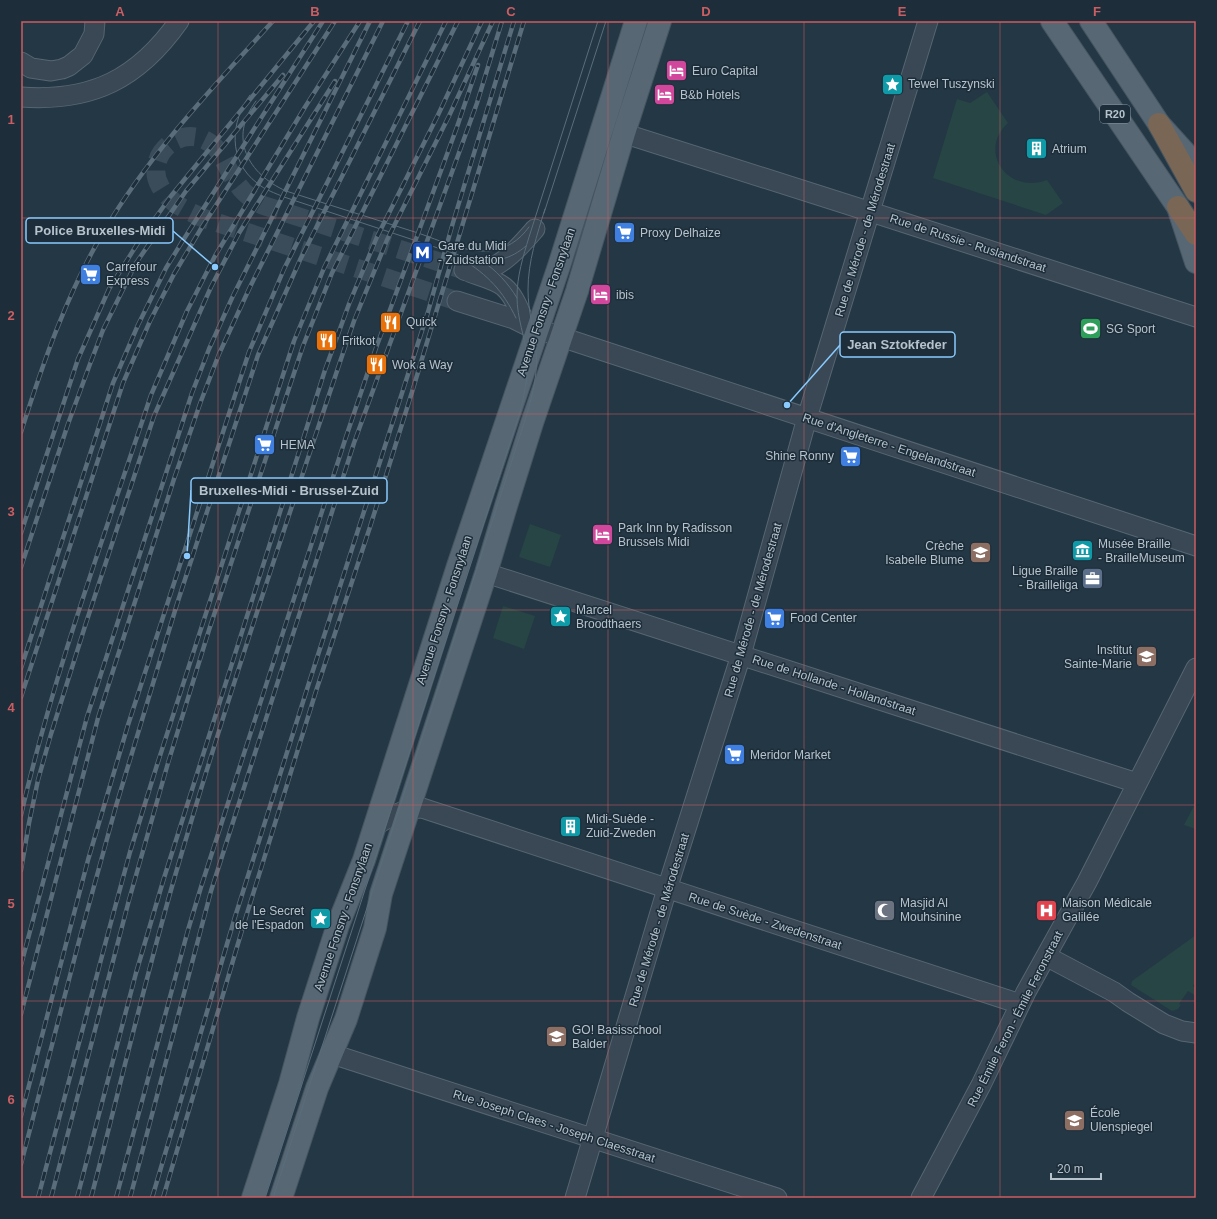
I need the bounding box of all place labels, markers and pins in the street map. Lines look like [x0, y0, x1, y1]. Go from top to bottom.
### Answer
hotel icon: Euro Capital [664, 58, 690, 84]
place label: Euro Capital [692, 64, 758, 78]
place icon: Tewel Tuszynski [879, 71, 905, 97]
place label: Tewel Tuszynski [908, 77, 995, 91]
hotel icon: B&b Hotels [652, 82, 678, 108]
place label: B&b Hotels [680, 88, 740, 102]
building icon: Atrium [1024, 136, 1050, 162]
place label: Atrium [1052, 142, 1087, 156]
callout: Police Bruxelles-Midi [26, 218, 173, 243]
supermarket icon: Proxy Delhaize [612, 220, 638, 246]
place label: Proxy Delhaize [640, 226, 721, 240]
place label: Gare du Midi - Zuidstation [438, 239, 507, 267]
metro station icon: Gare du Midi - Zuidstation [409, 240, 435, 266]
place label: Carrefour Express [106, 260, 157, 288]
supermarket icon: Carrefour Express [77, 261, 103, 287]
hotel icon: ibis [588, 282, 614, 308]
place label: ibis [616, 288, 634, 302]
restaurant icon: Quick [378, 309, 404, 335]
place label: Quick [406, 315, 438, 329]
sports icon: SG Sport [1077, 316, 1103, 342]
place label: SG Sport [1106, 322, 1156, 336]
restaurant icon: Fritkot [313, 328, 339, 354]
callout: Jean Sztokfeder [840, 332, 955, 357]
place label: Fritkot [342, 334, 376, 348]
restaurant icon: Wok a Way [364, 352, 390, 378]
place label: Wok a Way [392, 358, 453, 372]
supermarket icon: HEMA [251, 432, 277, 458]
place label: HEMA [280, 438, 315, 452]
supermarket icon: Shine Ronny [837, 443, 863, 469]
place label: Shine Ronny [765, 449, 834, 463]
callout: Bruxelles-Midi - Brussel-Zuid [191, 478, 387, 503]
place label: Park Inn by Radisson Brussels Midi [618, 521, 732, 549]
hotel icon: Park Inn by Radisson Brussels Midi [589, 522, 615, 548]
place label: Musée Braille - BrailleMuseum [1098, 537, 1185, 565]
museum icon: Musée Braille - BrailleMuseum [1070, 538, 1096, 564]
place label: Crèche Isabelle Blume [885, 539, 964, 567]
school or university icon: Crèche Isabelle Blume [967, 540, 993, 566]
place label: Ligue Braille - Brailleliga [1012, 564, 1078, 592]
office icon: Ligue Braille - Brailleliga [1080, 565, 1106, 591]
place label: Marcel Broodthaers [576, 603, 641, 631]
place icon: Marcel Broodthaers [547, 604, 573, 630]
supermarket icon: Food Center [762, 605, 788, 631]
place label: Food Center [790, 611, 857, 625]
place label: Institut Sainte-Marie [1064, 643, 1133, 671]
school or university icon: Institut Sainte-Marie [1134, 644, 1160, 670]
supermarket icon: Meridor Market [721, 742, 747, 768]
place label: Meridor Market [750, 748, 831, 762]
place label: Midi-Suède - Zuid-Zweden [586, 812, 656, 840]
building icon: Midi-Suède - Zuid-Zweden [558, 813, 584, 839]
place label: Masjid Al Mouhsinine [900, 896, 962, 924]
place label: Maison Médicale Galilée [1062, 896, 1152, 924]
mosque icon: Masjid Al Mouhsinine [871, 897, 897, 923]
hospital icon: Maison Médicale Galilée [1033, 897, 1059, 923]
place label: Le Secret de l'Espadon [235, 904, 305, 932]
place icon: Le Secret de l'Espadon [307, 905, 333, 931]
place label: GO! Basisschool Balder [572, 1023, 661, 1051]
school or university icon: GO! Basisschool Balder [543, 1024, 569, 1050]
place label: École Ulenspiegel [1090, 1105, 1153, 1134]
school or university icon: École Ulenspiegel [1062, 1107, 1088, 1133]

